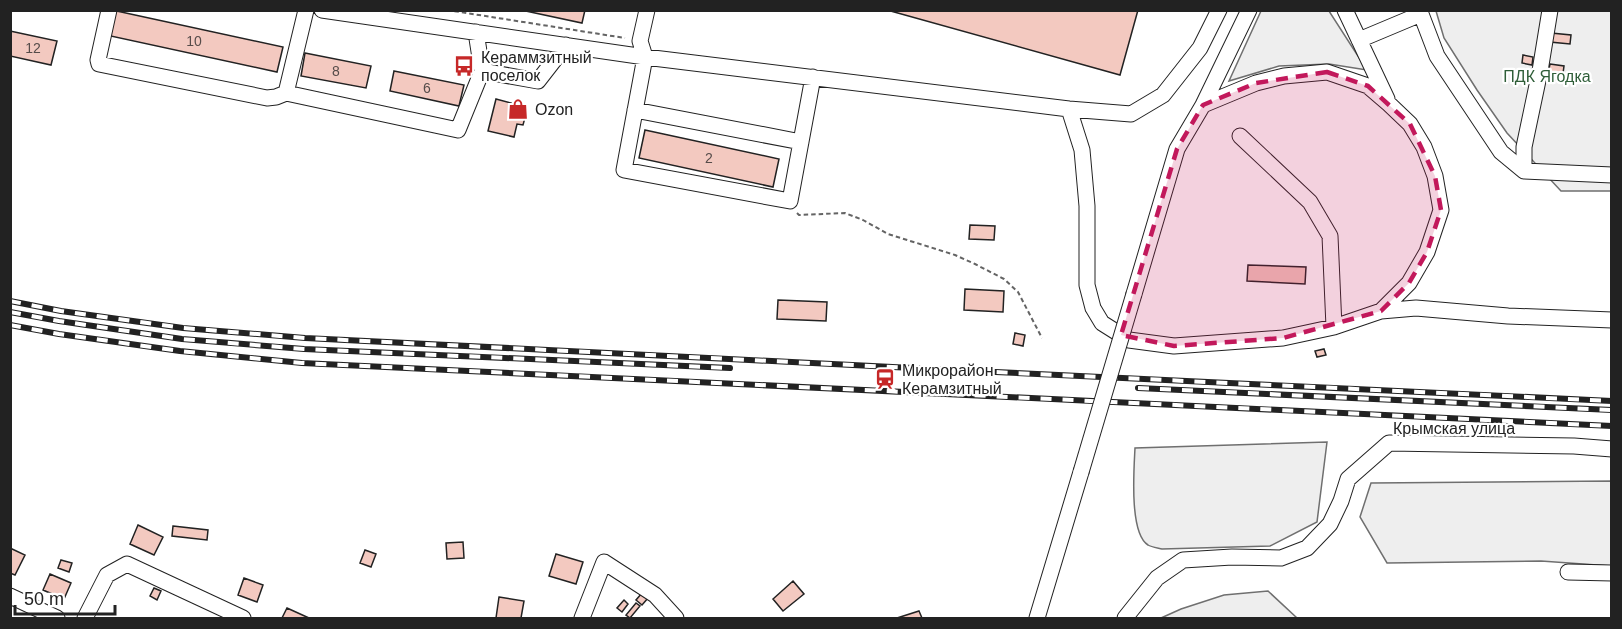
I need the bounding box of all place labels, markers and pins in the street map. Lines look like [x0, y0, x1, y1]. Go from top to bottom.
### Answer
place label: Кераммзитный поселок [481, 49, 592, 84]
bus stop icon: Кераммзитный поселок [452, 54, 476, 78]
shop icon: Ozon [506, 97, 530, 121]
place label: Ozon [535, 101, 573, 118]
place label: Микрорайон Керамзитный [902, 362, 1002, 397]
station icon: Микрорайон Керамзитный [873, 367, 897, 391]

